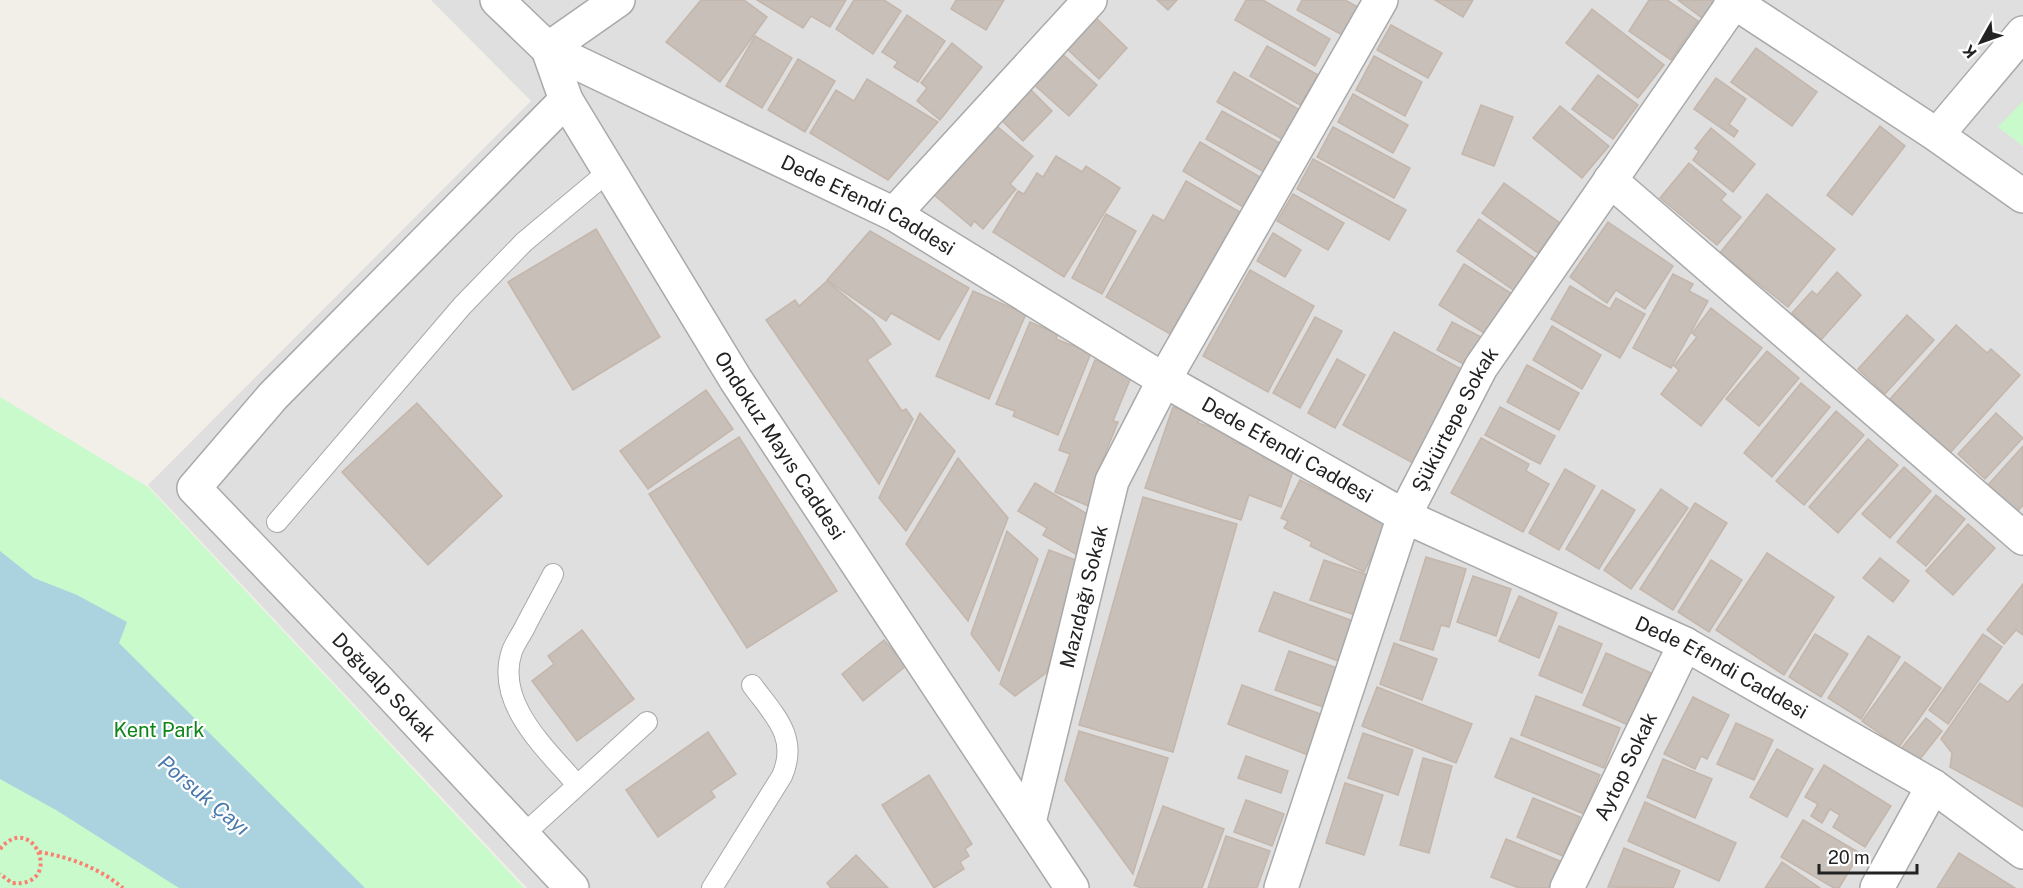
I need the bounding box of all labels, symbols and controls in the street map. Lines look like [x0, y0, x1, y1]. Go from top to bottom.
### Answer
north arrow [1951, 12, 2011, 72]
text: K [1959, 40, 1981, 62]
street label: Dede Efendi Caddesi [777, 150, 959, 260]
street label: Şükürtepe Sokak [1407, 342, 1503, 496]
street label: Ondokuz Mayıs Caddesi [709, 347, 850, 544]
street label: Dede Efendi Caddesi [1197, 392, 1377, 508]
street label: Mazıdağı Sokak [1055, 523, 1113, 671]
street label: Dede Efendi Caddesi [1631, 611, 1812, 724]
street label: Doğualp Sokak [327, 628, 441, 746]
street label: Aytop Sokak [1589, 708, 1662, 824]
park label: Kent Park [114, 718, 204, 742]
water label: Porsuk Çayı [153, 750, 255, 840]
scale bar [1819, 837, 1916, 875]
text: 20 m [1828, 847, 1870, 868]

